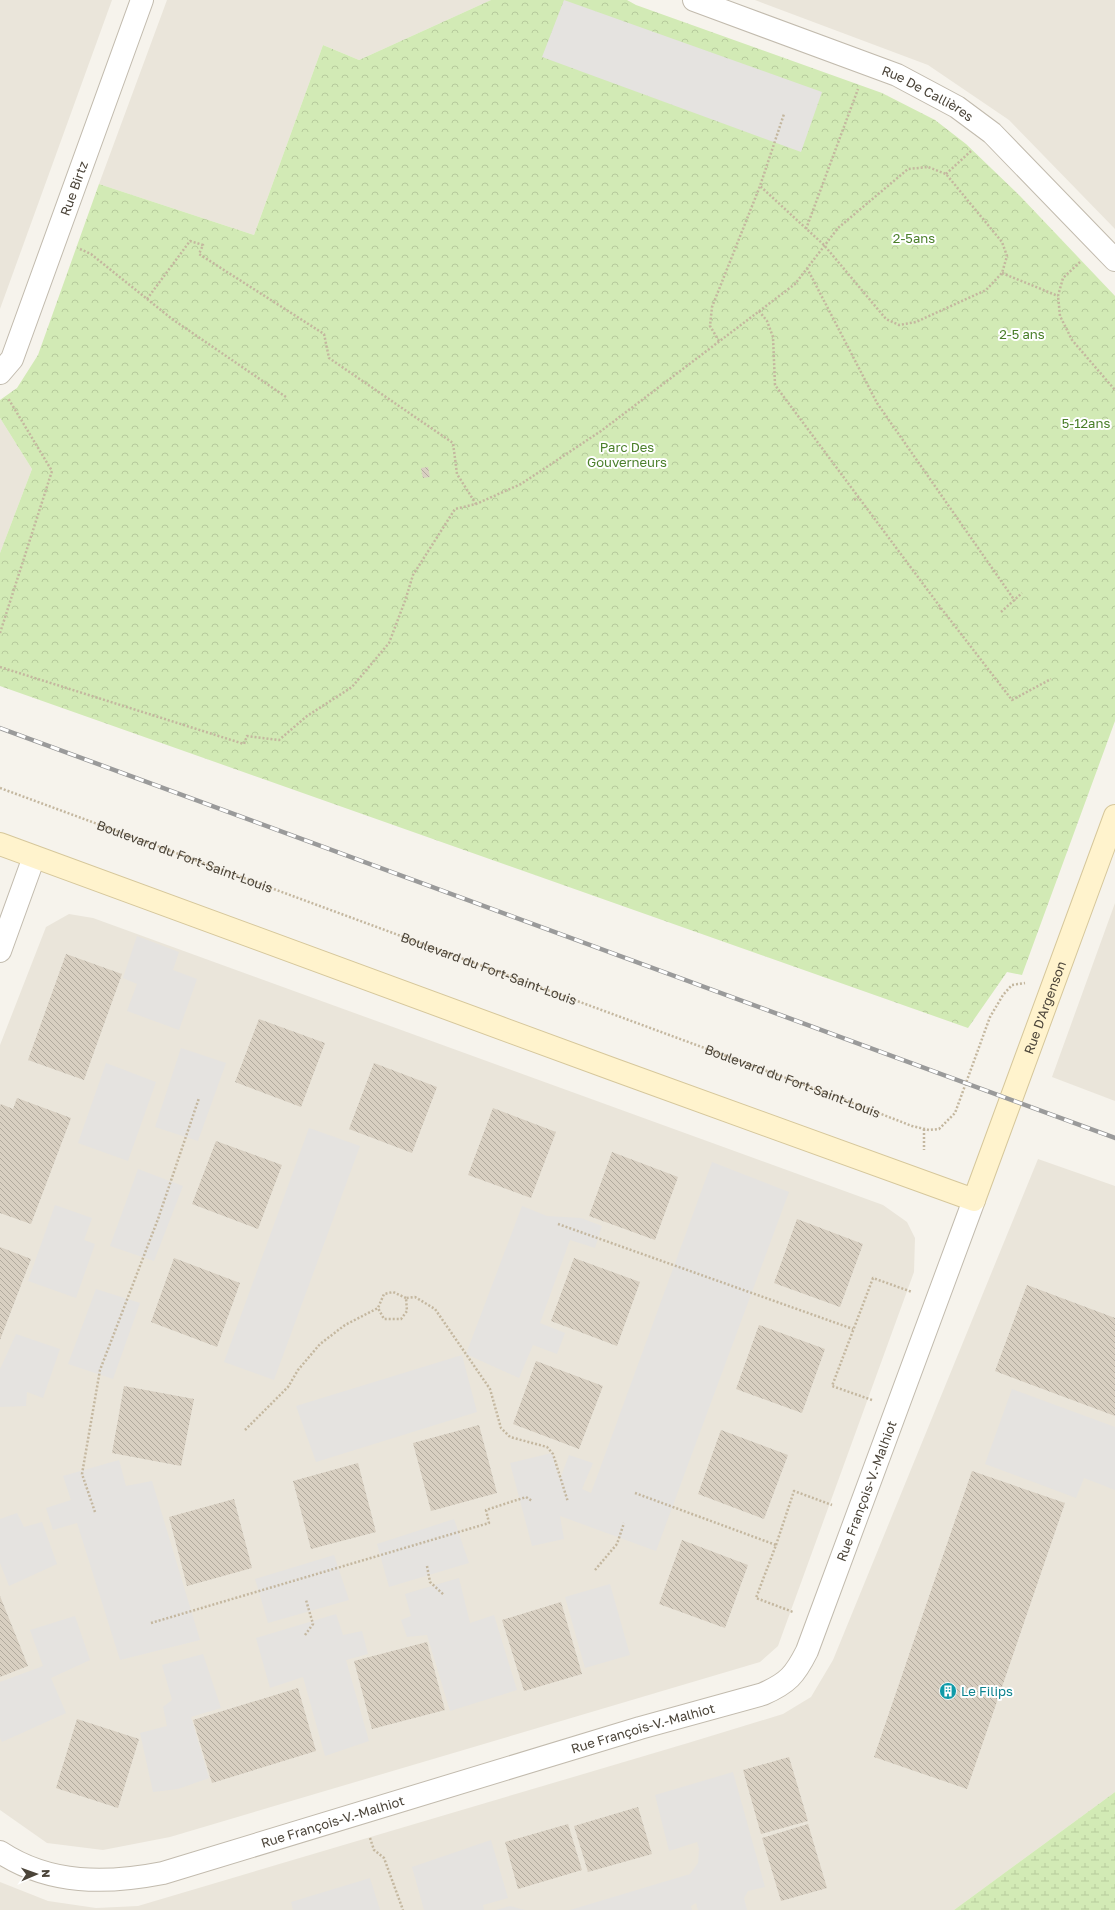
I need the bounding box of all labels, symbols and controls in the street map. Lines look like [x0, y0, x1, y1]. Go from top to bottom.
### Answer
street label: Rue De Callières [880, 62, 977, 125]
street label: Rue Birtz [57, 158, 91, 218]
park label: 2-5ans [893, 230, 935, 246]
park label: 2-5 ans [999, 326, 1045, 342]
park label: 5-12ans [1062, 415, 1110, 431]
park label: Parc Des Gouverneurs [587, 439, 667, 470]
street label: Boulevard du Fort-Saint-Louis [95, 816, 275, 896]
street label: Boulevard du Fort-Saint-Louis [399, 929, 579, 1008]
street label: Rue D'Argenson [1020, 959, 1069, 1056]
street label: Boulevard du Fort-Saint-Louis [703, 1041, 883, 1121]
street label: Rue François-V.-Malhiot [833, 1418, 900, 1564]
building icon: Le Filips [938, 1681, 958, 1701]
place label: Le Filips [961, 1683, 1013, 1699]
street label: Rue François-V.-Malhiot [569, 1700, 716, 1757]
street label: Rue François-V.-Malhiot [259, 1792, 406, 1851]
north arrow [16, 1854, 56, 1894]
text: N [40, 1869, 53, 1878]

